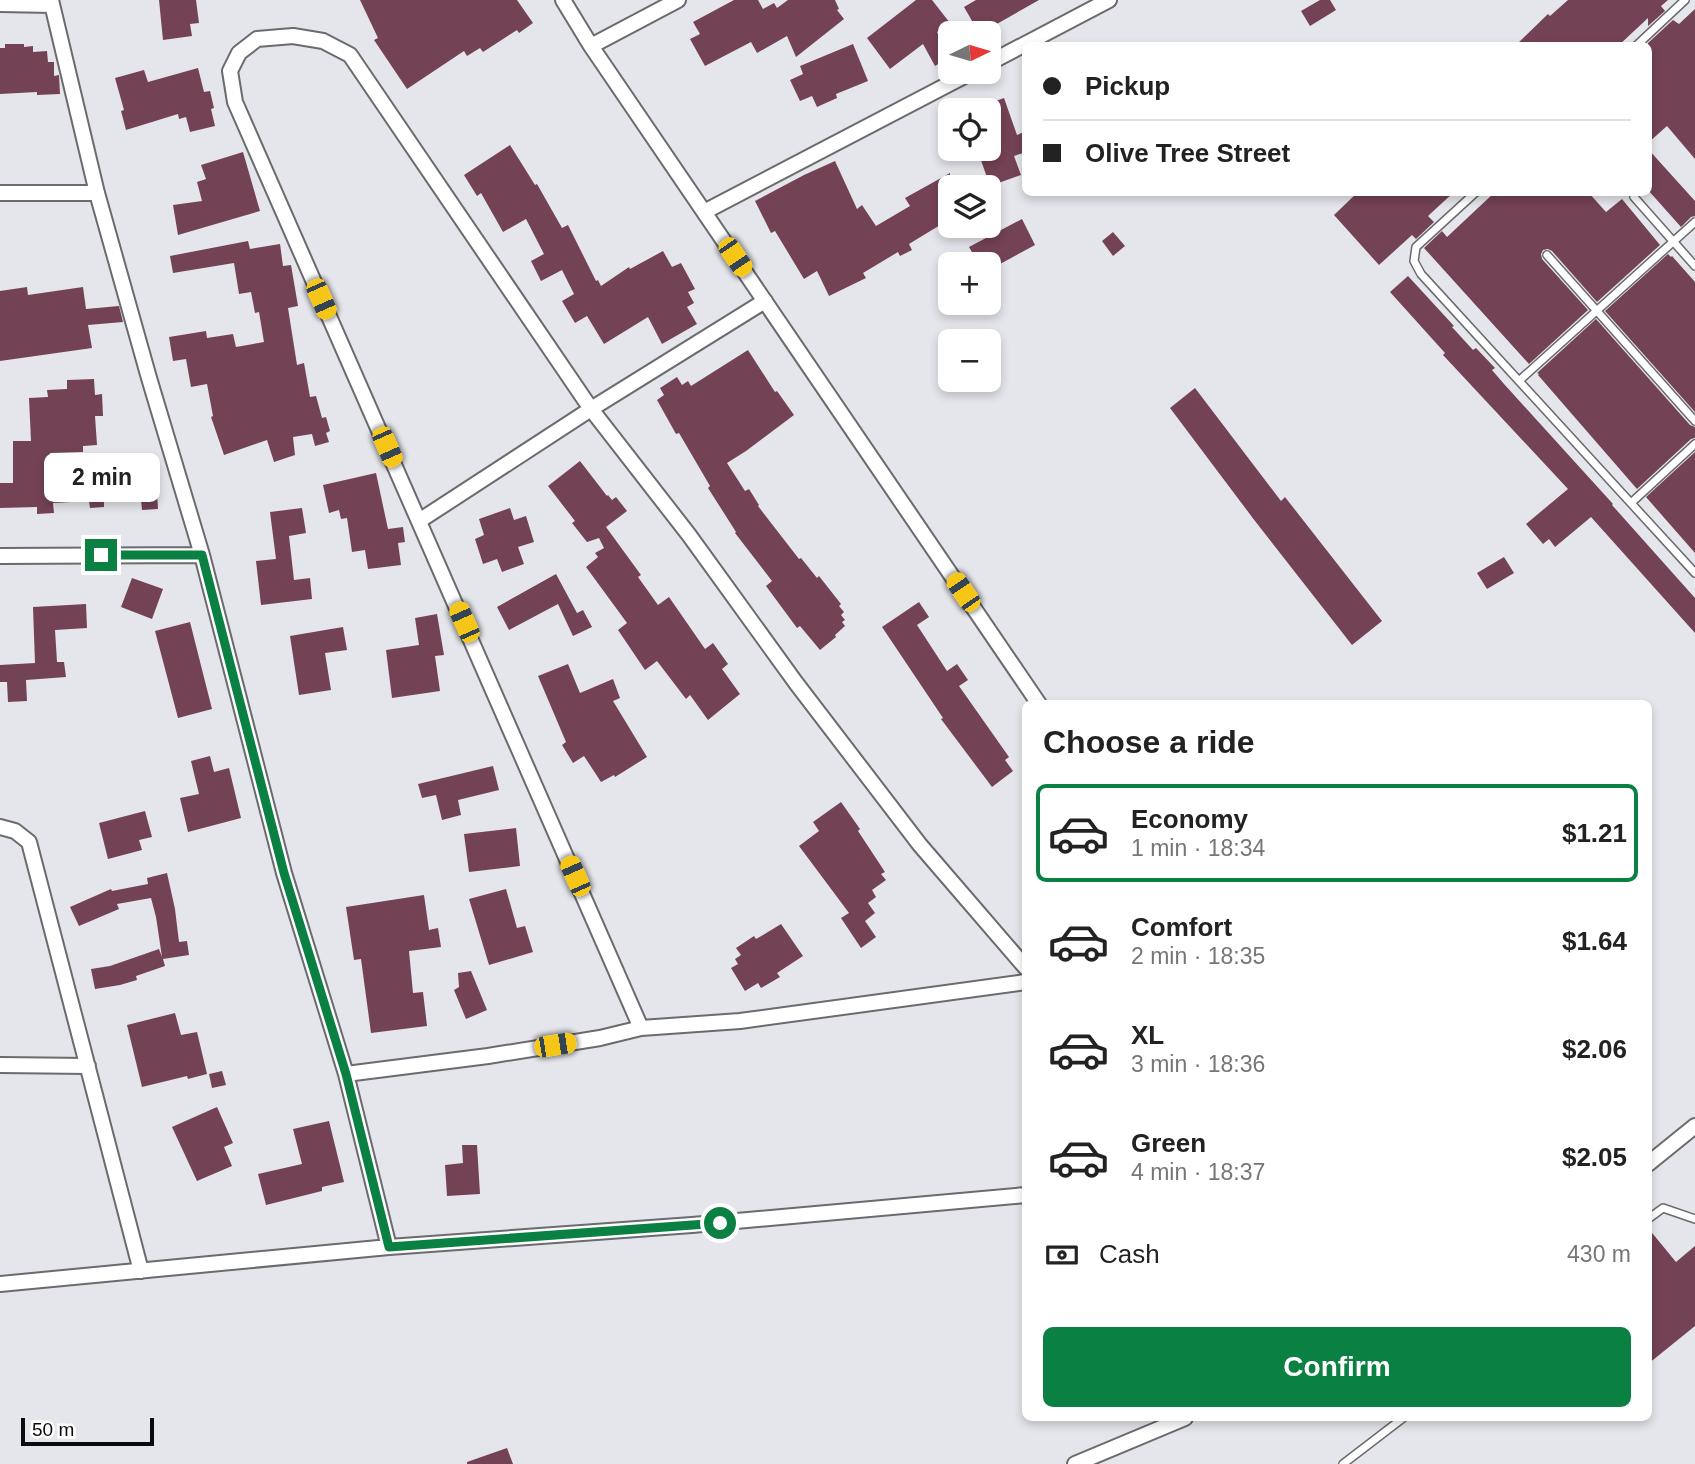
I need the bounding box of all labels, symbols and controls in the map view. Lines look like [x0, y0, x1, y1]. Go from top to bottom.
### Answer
north arrow [938, 21, 1001, 84]
map controls [938, 21, 1001, 392]
text: Pickup [1085, 71, 1170, 101]
button: locate [938, 98, 1001, 161]
text: Olive Tree Street [1085, 138, 1290, 168]
button: layers [938, 175, 1001, 238]
car [715, 234, 756, 280]
button: + [938, 252, 1001, 315]
car [303, 276, 340, 322]
button: − [938, 329, 1001, 392]
car [369, 424, 406, 470]
callout: 2 min [43, 454, 159, 503]
text: 2 min [72, 464, 132, 490]
route end [85, 539, 117, 571]
car [943, 569, 984, 615]
car [446, 599, 483, 645]
text: Choose a ride [1043, 724, 1255, 760]
icon: car [1047, 802, 1110, 865]
text: Economy [1131, 804, 1248, 834]
text: $1.21 [1562, 818, 1627, 848]
text: 1 min · 18:34 [1131, 835, 1265, 861]
car [557, 853, 594, 899]
icon: car [1047, 910, 1110, 973]
text: Comfort [1131, 912, 1232, 942]
text: $1.64 [1562, 926, 1627, 956]
text: 2 min · 18:35 [1131, 943, 1265, 969]
icon: car [1047, 1018, 1110, 1081]
text: XL [1131, 1020, 1164, 1050]
car [533, 1031, 578, 1059]
text: $2.06 [1562, 1034, 1627, 1064]
text: 3 min · 18:36 [1131, 1051, 1265, 1077]
icon: car [1047, 1126, 1110, 1189]
text: Green [1131, 1128, 1206, 1158]
text: $2.05 [1562, 1142, 1627, 1172]
text: 4 min · 18:37 [1131, 1159, 1265, 1185]
route start [704, 1207, 736, 1239]
icon: cash [1043, 1236, 1081, 1274]
text: Cash [1099, 1239, 1160, 1269]
text: 430 m [1567, 1241, 1631, 1267]
button: Confirm [1043, 1327, 1631, 1407]
scale bar [21, 1415, 154, 1447]
text: 50 m [32, 1419, 74, 1440]

